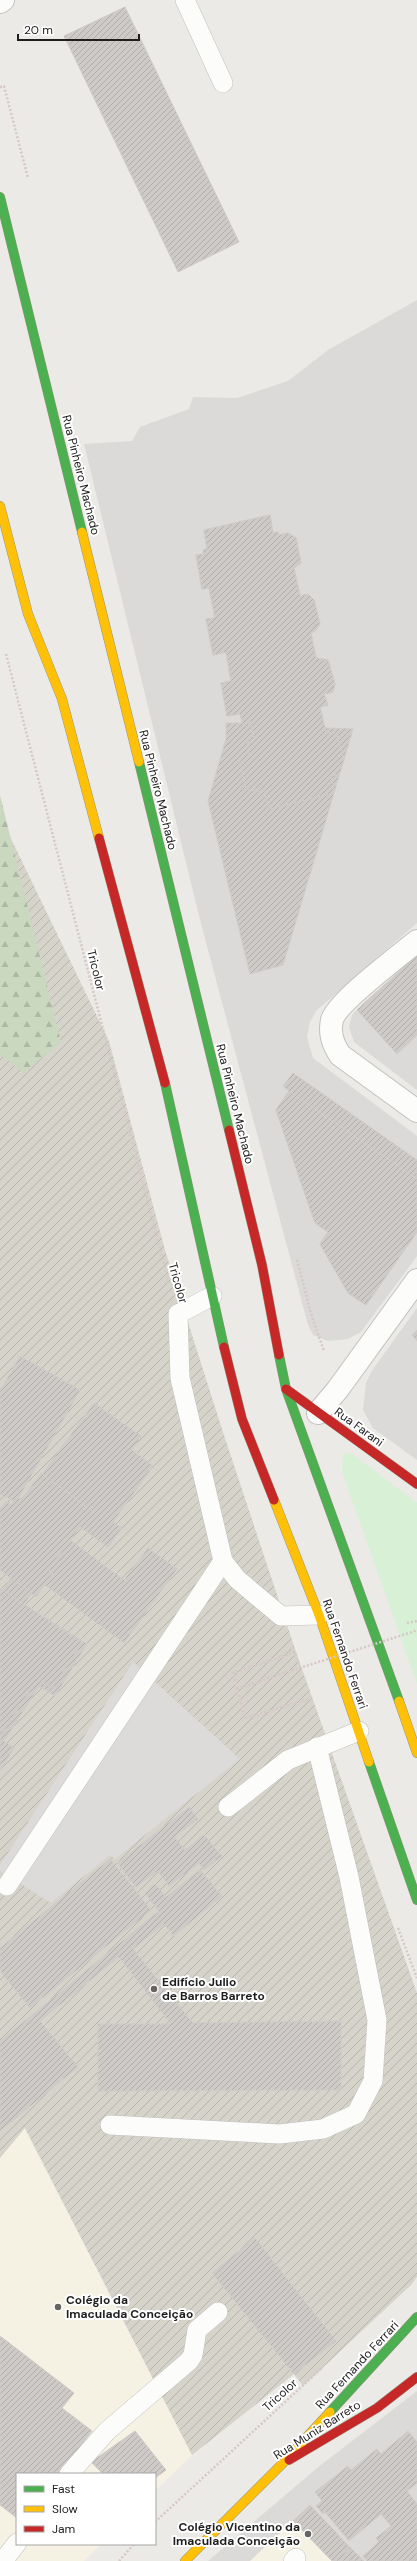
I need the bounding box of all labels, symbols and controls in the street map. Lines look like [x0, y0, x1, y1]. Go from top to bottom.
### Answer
scale bar [18, 16, 139, 42]
text: 20 m [24, 22, 53, 38]
street label: Rua Pinheiro Machado [58, 413, 104, 537]
street label: Rua Pinheiro Machado [135, 728, 181, 852]
street label: Tricolor [83, 948, 109, 993]
street label: Rua Pinheiro Machado [212, 1042, 258, 1166]
street label: Tricolor [165, 1261, 192, 1306]
street label: Rua Farani [331, 1404, 387, 1450]
street label: Rua Fernando Ferrari [319, 1597, 371, 1711]
place label: Edifício Julio de Barros Barreto [162, 1974, 265, 2004]
marker: Edifício Julio de Barros Barreto [149, 1984, 159, 1994]
place label: Colégio da Imaculada Conceição [66, 2292, 193, 2322]
marker: Colégio da Imaculada Conceição [53, 2302, 63, 2312]
street label: Rua Fernando Ferrari [312, 2317, 402, 2413]
street label: Tricolor [259, 2375, 301, 2415]
street label: Rua Muniz Barreto [270, 2397, 364, 2463]
legend [16, 2473, 156, 2545]
text: Fast [52, 2481, 75, 2497]
text: Slow [52, 2501, 78, 2517]
place label: Colégio Vicentino da Imaculada Conceição [173, 2519, 300, 2549]
text: Jam [52, 2521, 75, 2537]
marker: Colégio Vicentino da Imaculada Conceição [303, 2529, 313, 2539]

